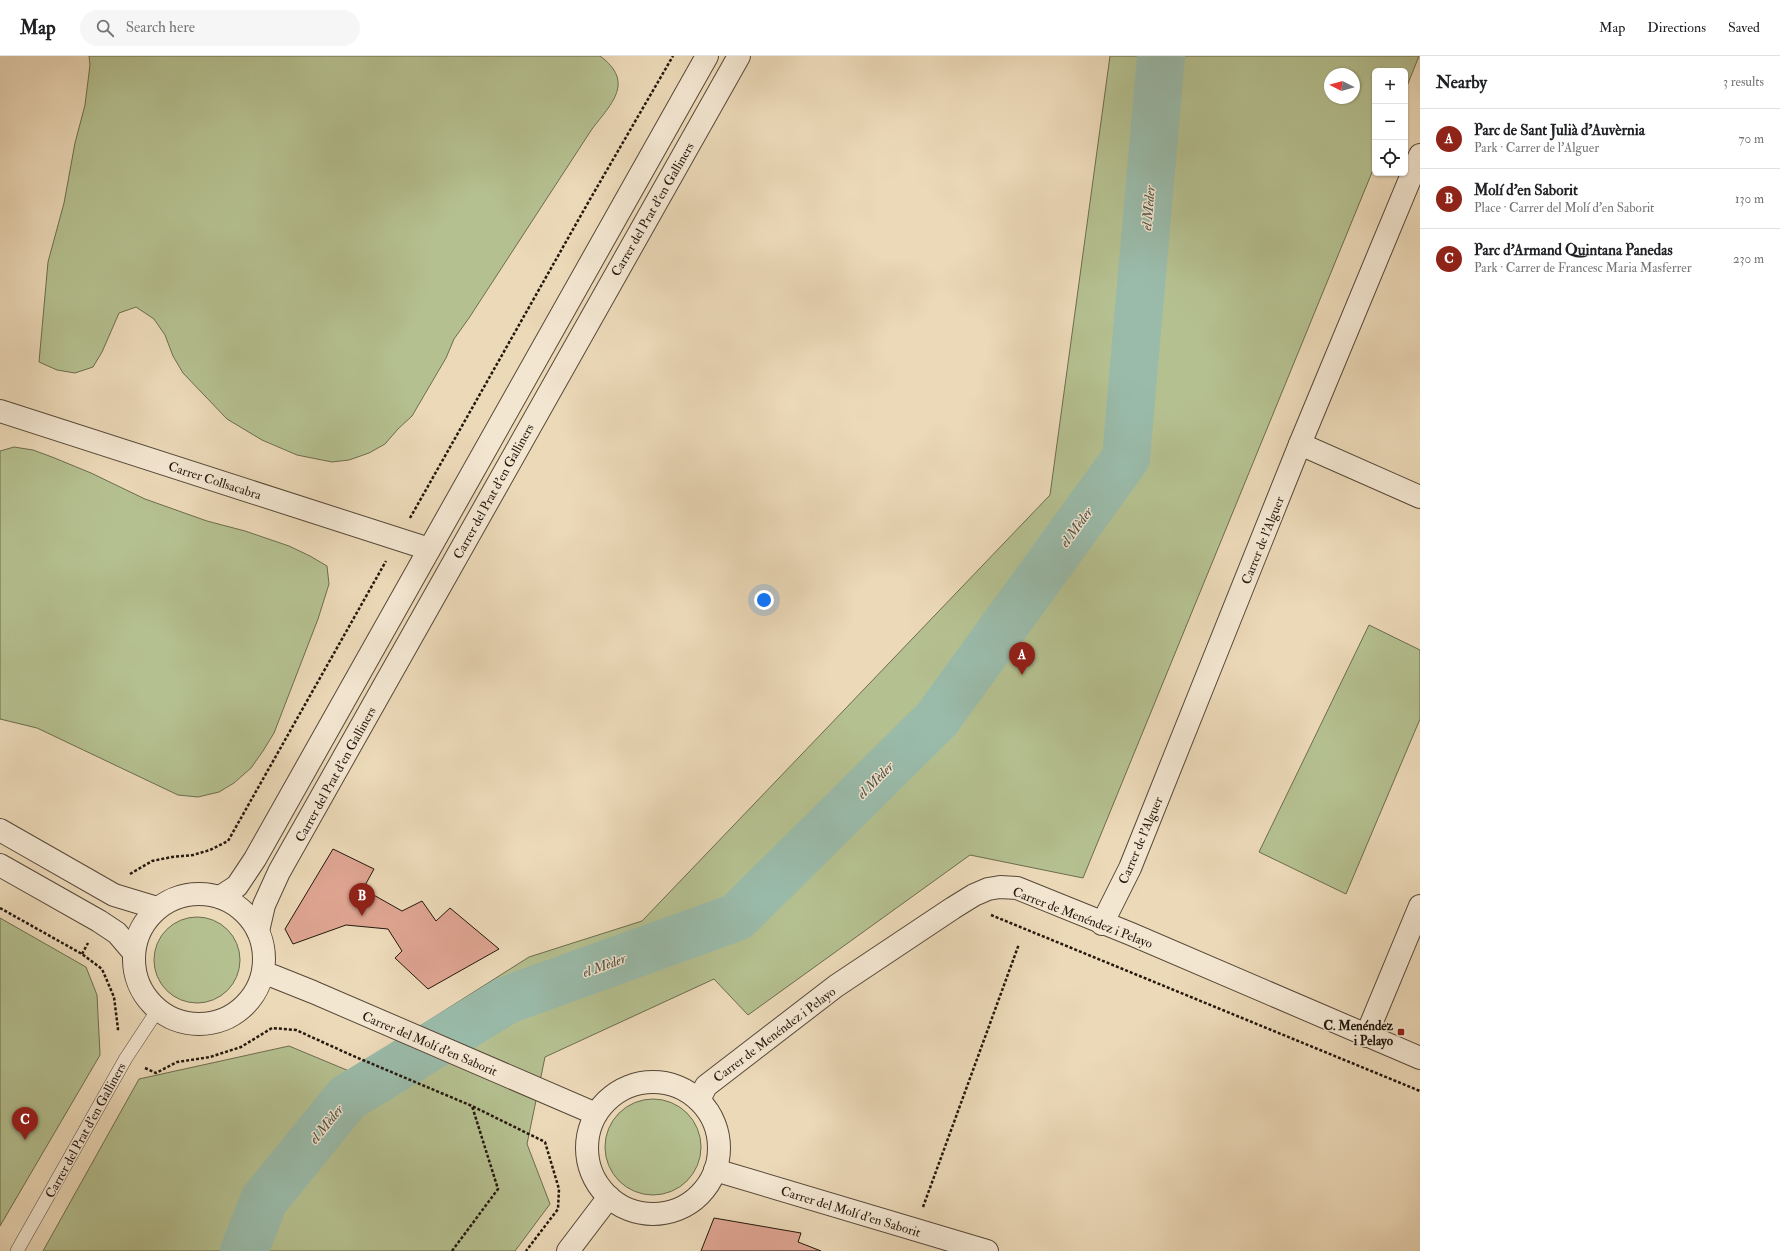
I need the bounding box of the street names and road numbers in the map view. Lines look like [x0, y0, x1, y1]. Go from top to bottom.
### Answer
street label: Carrer del Prat d'en Galliners [608, 139, 698, 279]
street label: Carrer del Prat d'en Galliners [450, 421, 538, 562]
street label: Carrer Collsacabra [166, 458, 264, 504]
street label: Carrer de l'Alguer [1238, 494, 1288, 587]
street label: Carrer del Prat d'en Galliners [292, 704, 380, 845]
street label: Carrer de l'Alguer [1115, 794, 1167, 886]
street label: Carrer de Menéndez i Pelayo [1010, 884, 1155, 953]
street label: Carrer de Menéndez i Pelayo [710, 984, 839, 1087]
street label: Carrer del Molí d'en Saborit [360, 1008, 500, 1080]
street label: Carrer del Prat d'en Galliners [42, 1060, 130, 1201]
street label: Carrer del Molí d'en Saborit [779, 1183, 923, 1241]

